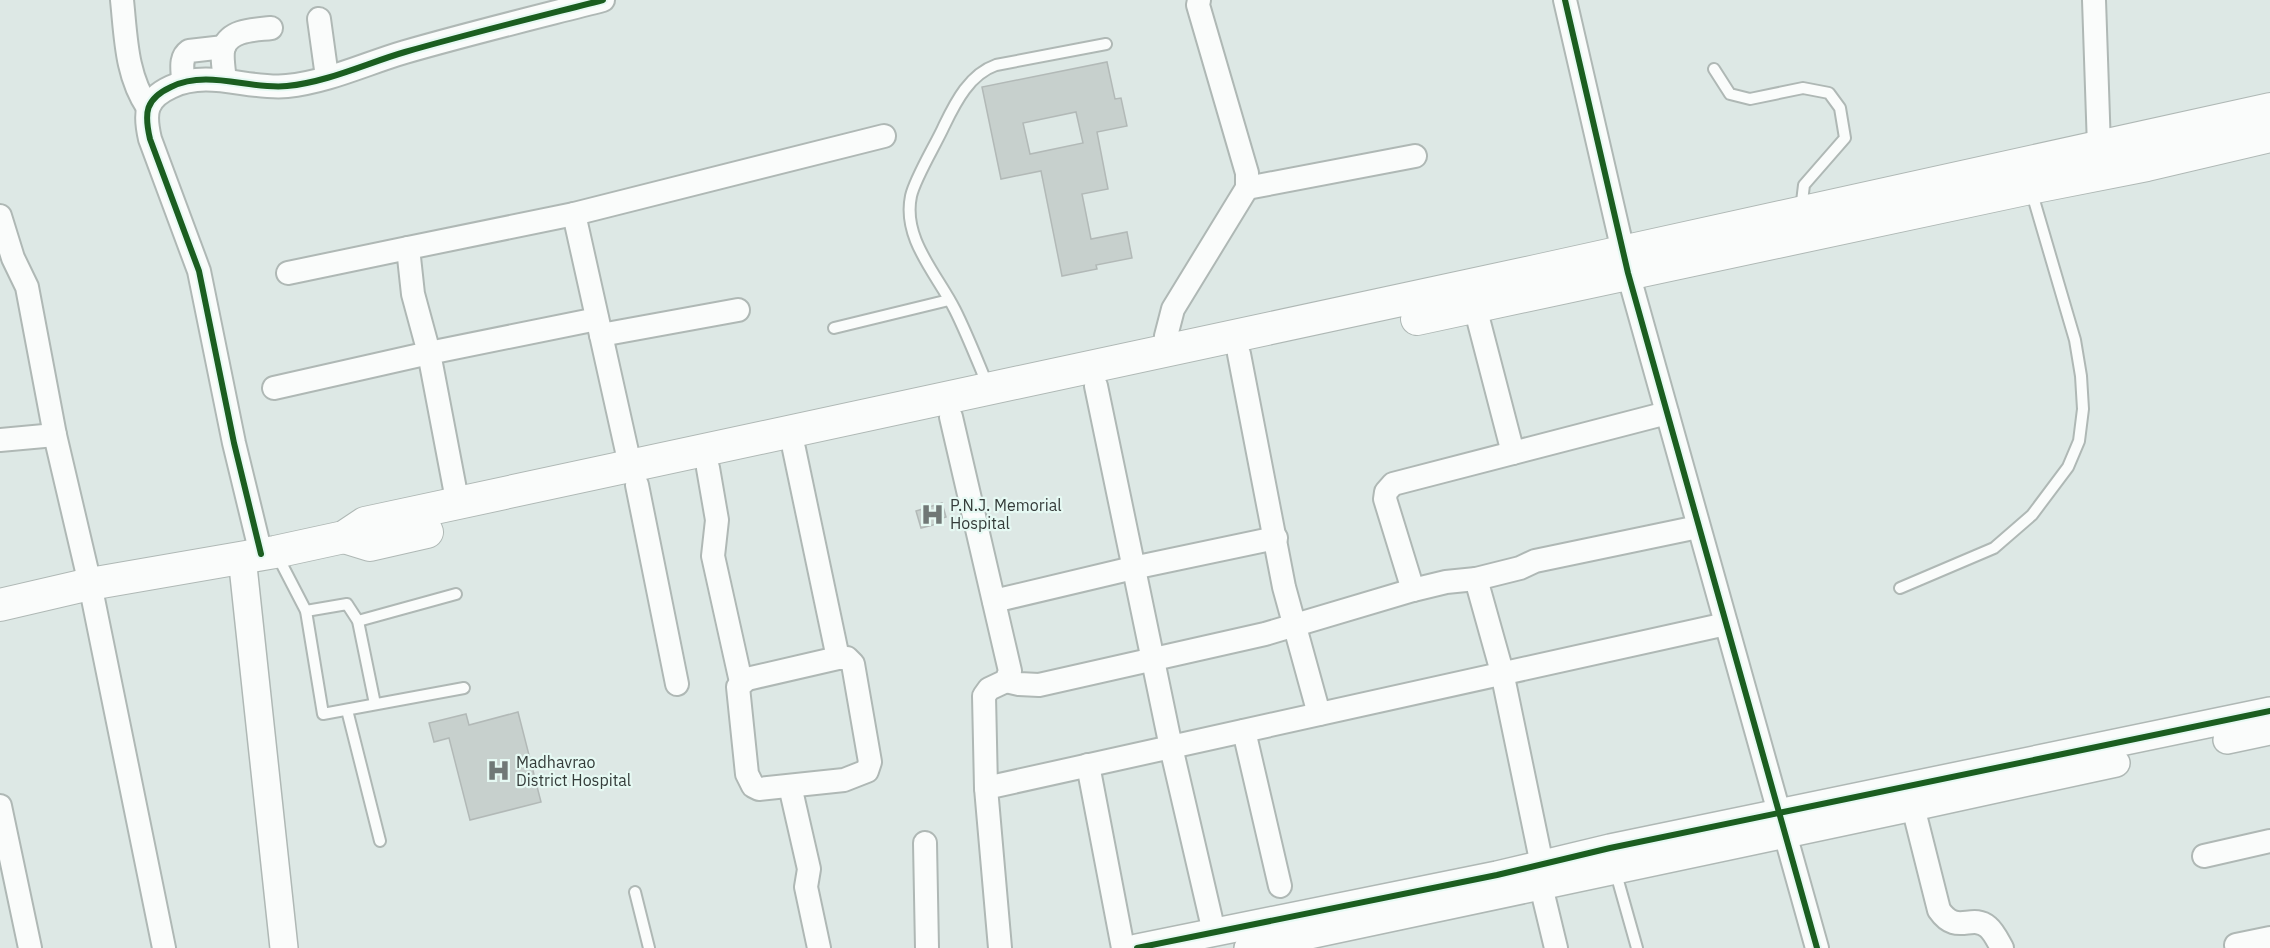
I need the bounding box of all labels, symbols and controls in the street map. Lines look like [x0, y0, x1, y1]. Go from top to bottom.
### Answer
place label: P.N.J. Memorial Hospital [950, 495, 1062, 533]
hospital icon: P.N.J. Memorial Hospital [919, 501, 945, 527]
place label: Madhavrao District Hospital [516, 752, 631, 790]
hospital icon: Madhavrao District Hospital [485, 758, 511, 784]

